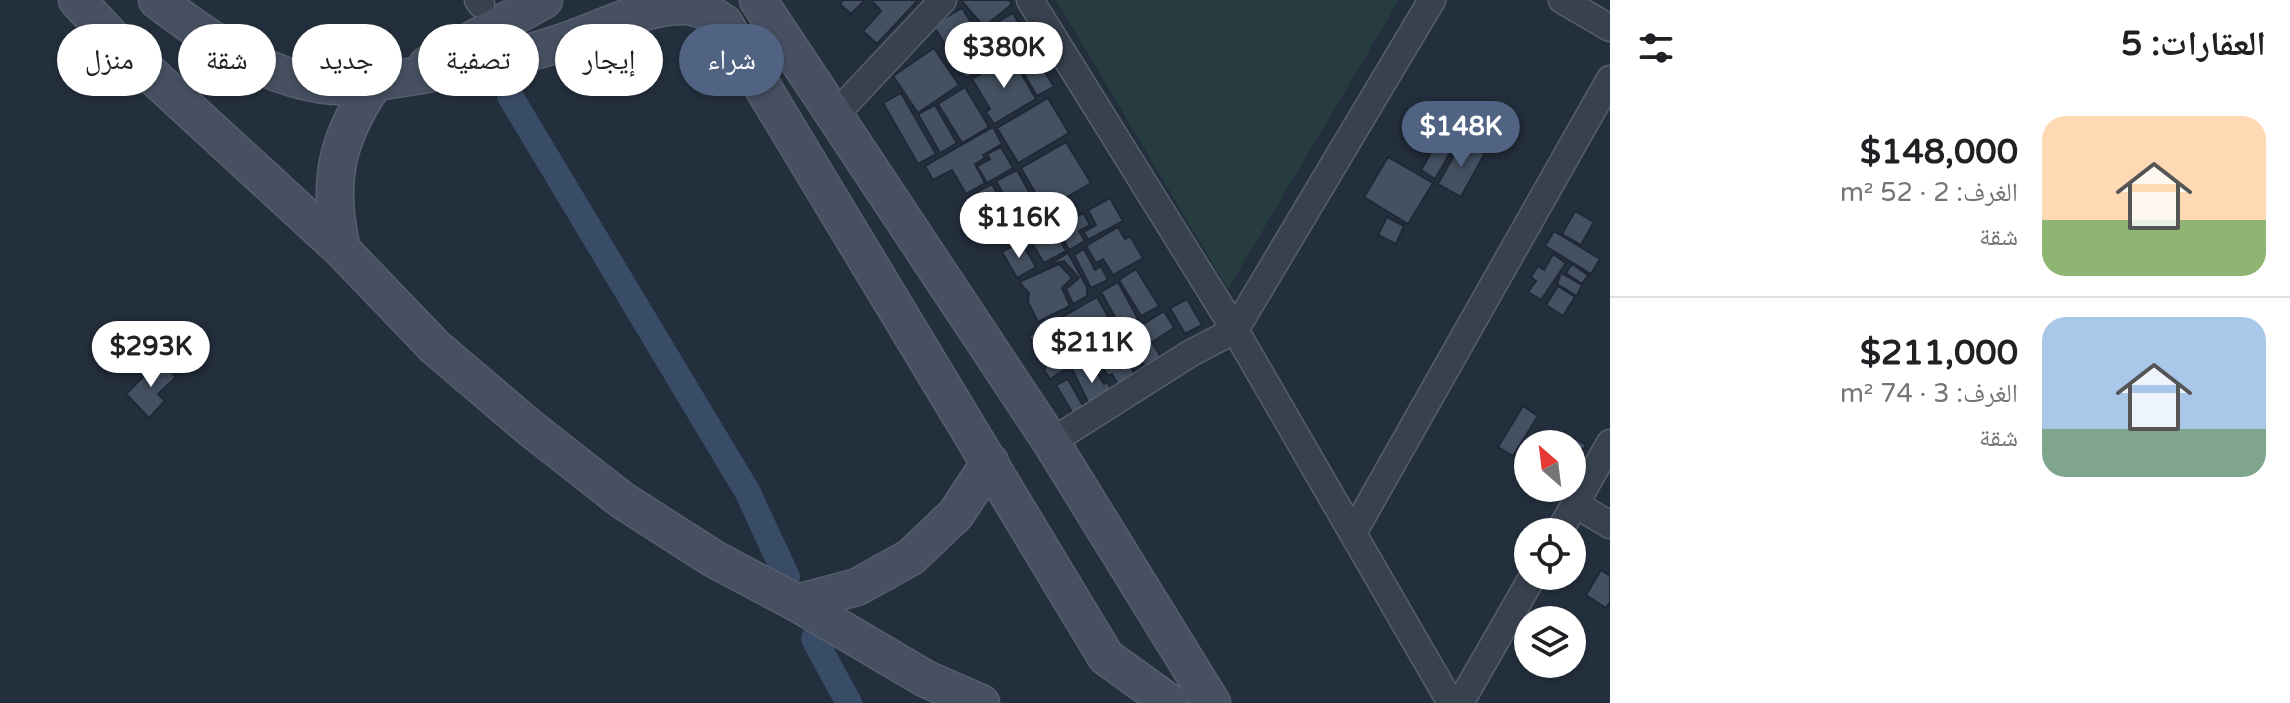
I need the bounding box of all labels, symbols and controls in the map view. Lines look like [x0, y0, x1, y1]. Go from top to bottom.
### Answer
pin: $380K [948, 22, 1060, 90]
chip: منزل [57, 24, 162, 96]
chip: شقة [178, 24, 276, 96]
chip: جديد [292, 24, 402, 96]
chip: تصفية [418, 24, 539, 96]
chip: إيجار [555, 24, 663, 96]
chip: شراء [679, 24, 784, 96]
text: العقارات: 5 [2121, 24, 2266, 65]
icon: filters [1634, 26, 1678, 70]
text: $380K [963, 32, 1045, 63]
pin: $148K [1405, 101, 1517, 169]
text: $148K [1420, 111, 1502, 142]
text: $148,000 [1860, 132, 2018, 173]
icon: home [2106, 148, 2202, 244]
text: الغرف: 2 · 52 m² [1840, 177, 2018, 208]
pin: $116K [963, 192, 1075, 260]
text: $116K [978, 202, 1060, 233]
text: شقة [1979, 221, 2018, 252]
pin: $211K [1036, 317, 1148, 385]
pin: $293K [95, 321, 207, 389]
text: $211K [1051, 327, 1133, 358]
text: $293K [110, 331, 192, 362]
text: $211,000 [1860, 333, 2018, 374]
icon: home [2106, 349, 2202, 445]
text: الغرف: 3 · 74 m² [1840, 378, 2018, 409]
text: شقة [1979, 422, 2018, 453]
north arrow [1514, 430, 1586, 502]
map controls [1514, 430, 1586, 678]
button: locate [1514, 518, 1586, 590]
button: layers [1514, 606, 1586, 678]

